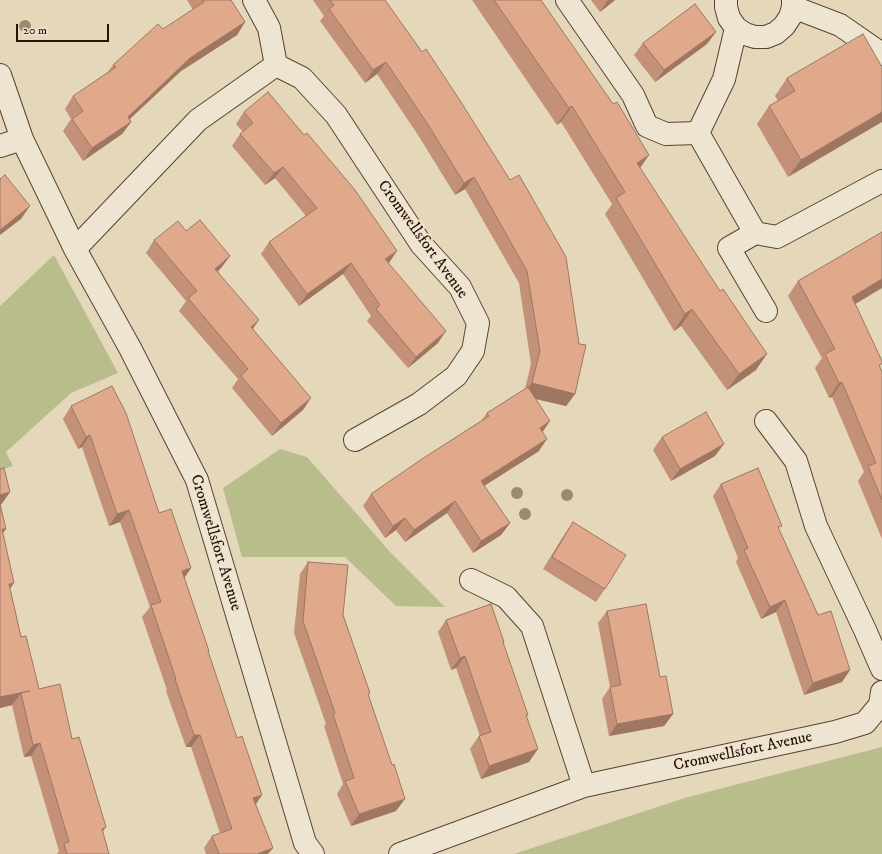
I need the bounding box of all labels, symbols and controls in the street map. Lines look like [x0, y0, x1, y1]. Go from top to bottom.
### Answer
scale bar [18, 16, 111, 42]
text: 20 m [23, 23, 47, 38]
street label: Cromwellsfort Avenue [373, 177, 471, 303]
street label: Cromwellsfort Avenue [185, 473, 245, 613]
street label: Cromwellsfort Avenue [672, 728, 814, 776]

